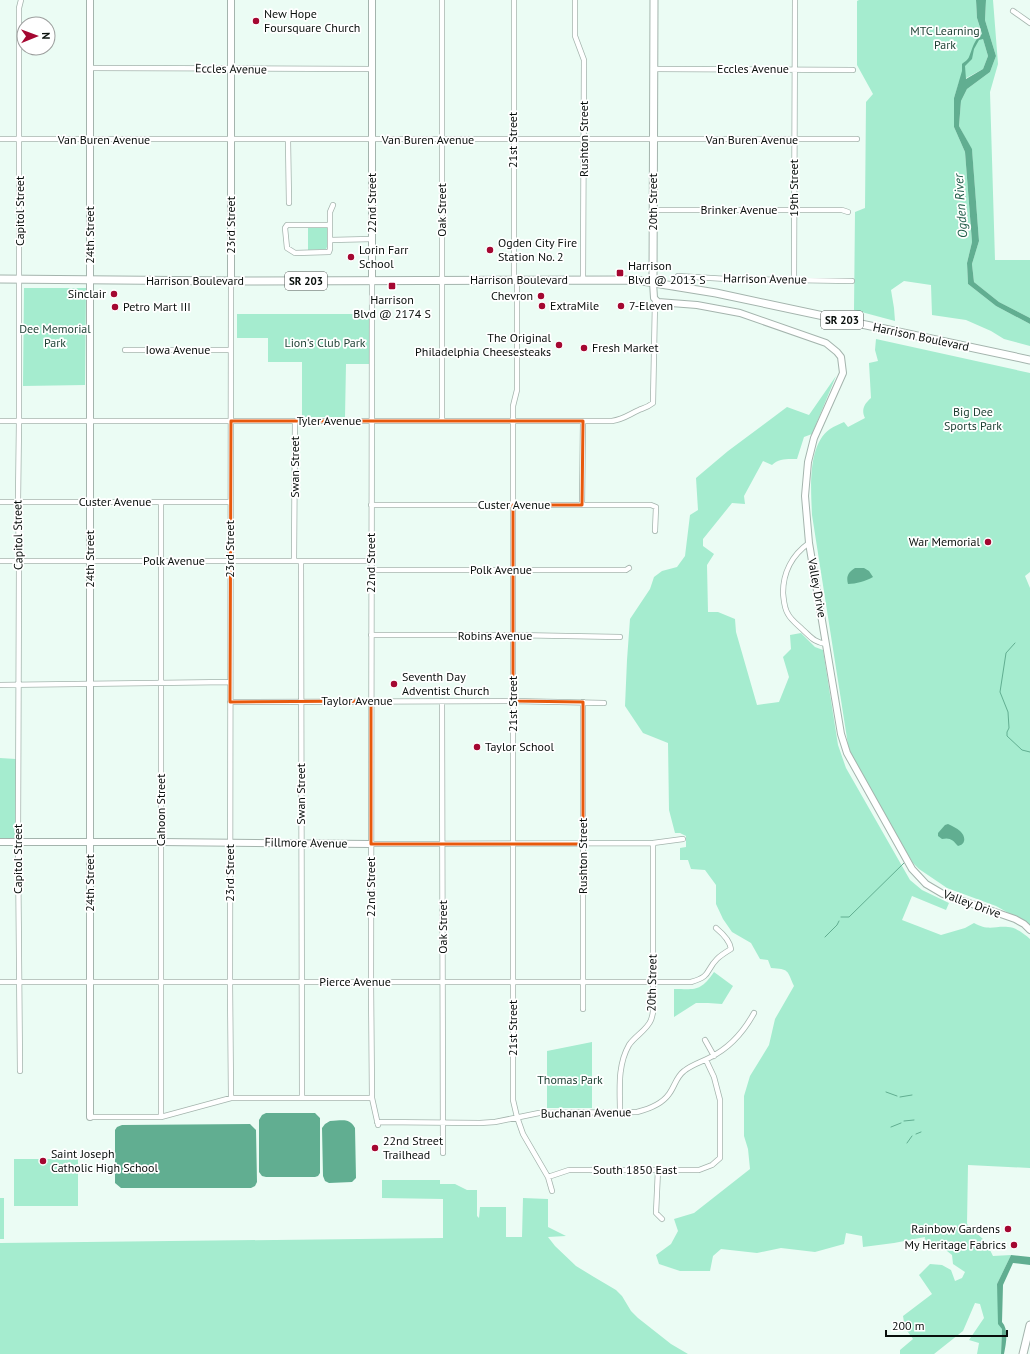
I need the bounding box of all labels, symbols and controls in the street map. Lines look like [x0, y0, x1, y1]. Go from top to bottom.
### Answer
place label: New Hope Foursquare Church [264, 6, 360, 35]
north arrow [16, 16, 56, 56]
marker: New Hope Foursquare Church [251, 16, 261, 26]
park label: MTC Learning Park [910, 23, 980, 52]
text: N [39, 32, 53, 40]
street label: Eccles Avenue [195, 60, 267, 77]
street label: Eccles Avenue [717, 61, 789, 76]
street label: Rushton Street [576, 101, 591, 177]
street label: 21st Street [505, 112, 520, 168]
street label: Van Buren Avenue [57, 132, 150, 147]
street label: Van Buren Avenue [381, 132, 474, 147]
street label: Van Buren Avenue [705, 132, 798, 147]
street label: 19th Street [786, 159, 801, 217]
street label: 22nd Street [364, 173, 379, 233]
street label: 20th Street [645, 173, 660, 231]
water label: Ogden River [950, 173, 971, 239]
street label: Capitol Street [12, 176, 27, 246]
street label: Oak Street [434, 183, 449, 237]
street label: 23rd Street [223, 196, 238, 254]
street label: Brinker Avenue [701, 202, 777, 217]
street label: 24th Street [82, 206, 97, 264]
place label: Ogden City Fire Station No. 2 [498, 235, 577, 264]
place label: Lorin Farr School [359, 242, 408, 271]
marker: Ogden City Fire Station No. 2 [485, 245, 495, 255]
marker: Lorin Farr School [346, 252, 356, 262]
place label: Harrison Blvd @ 2013 S [628, 258, 706, 287]
marker: Harrison Blvd @ 2013 S [615, 268, 625, 278]
street label: Harrison Avenue [723, 270, 807, 287]
road number: SR 203 [285, 272, 327, 290]
street label: Harrison Boulevard [470, 272, 568, 287]
street label: Harrison Boulevard [146, 273, 244, 288]
marker: Harrison Blvd @ 2174 S [387, 281, 397, 291]
place label: Sinclair [68, 286, 106, 301]
place label: Chevron [491, 288, 533, 303]
marker: Sinclair [109, 289, 119, 299]
marker: Chevron [536, 291, 546, 301]
place label: Harrison Blvd @ 2174 S [353, 292, 431, 321]
place label: ExtraMile [550, 298, 599, 313]
place label: 7-Eleven [629, 298, 673, 313]
place label: Petro Mart III [123, 299, 191, 314]
marker: ExtraMile [537, 301, 547, 311]
marker: 7-Eleven [616, 301, 626, 311]
marker: Petro Mart III [110, 302, 120, 312]
road number: SR 203 [821, 311, 863, 329]
street label: Harrison Boulevard [872, 319, 971, 354]
park label: Dee Memorial Park [19, 321, 91, 350]
place label: The Original Philadelphia Cheesesteaks [415, 330, 551, 359]
park label: Lion's Club Park [284, 335, 366, 350]
marker: The Original Philadelphia Cheesesteaks [554, 340, 564, 350]
place label: Fresh Market [592, 340, 659, 355]
street label: Iowa Avenue [146, 342, 210, 357]
marker: Fresh Market [579, 343, 589, 353]
park label: Big Dee Sports Park [944, 404, 1002, 433]
street label: Tyler Avenue [297, 413, 361, 428]
street label: Swan Street [287, 436, 302, 498]
street label: Custer Avenue [79, 494, 151, 509]
street label: Custer Avenue [478, 497, 550, 512]
street label: Capitol Street [9, 500, 26, 570]
street label: 23rd Street [222, 520, 237, 578]
street label: 24th Street [82, 530, 97, 588]
street label: 22nd Street [363, 533, 378, 593]
place label: War Memorial [909, 534, 980, 549]
marker: War Memorial [983, 537, 993, 547]
street label: Polk Avenue [143, 553, 205, 568]
street label: Valley Drive [805, 556, 830, 619]
street label: Polk Avenue [470, 562, 532, 577]
street label: Robins Avenue [458, 628, 532, 643]
place label: Seventh Day Adventist Church [402, 669, 489, 698]
street label: 21st Street [505, 676, 520, 732]
marker: Seventh Day Adventist Church [389, 679, 399, 689]
street label: Taylor Avenue [321, 693, 393, 708]
place label: Taylor School [485, 739, 554, 754]
marker: Taylor School [472, 742, 482, 752]
street label: Swan Street [293, 763, 308, 825]
street label: Cahoon Street [153, 774, 168, 846]
street label: Rushton Street [575, 818, 590, 894]
street label: Capitol Street [10, 824, 25, 894]
street label: Fillmore Avenue [264, 834, 348, 851]
street label: 23rd Street [222, 844, 237, 902]
street label: 24th Street [82, 854, 97, 912]
street label: 22nd Street [363, 857, 378, 917]
street label: Valley Drive [940, 886, 1003, 921]
street label: Oak Street [435, 900, 450, 954]
street label: 20th Street [643, 954, 660, 1012]
street label: Pierce Avenue [319, 974, 391, 989]
street label: 21st Street [505, 1000, 520, 1056]
park label: Thomas Park [537, 1072, 603, 1087]
street label: Buchanan Avenue [540, 1104, 632, 1121]
place label: 22nd Street Trailhead [383, 1133, 443, 1162]
marker: 22nd Street Trailhead [370, 1143, 380, 1153]
place label: Saint Joseph Catholic High School [51, 1146, 158, 1175]
marker: Saint Joseph Catholic High School [38, 1156, 48, 1166]
street label: South 1850 East [593, 1162, 677, 1177]
place label: Rainbow Gardens [911, 1221, 1000, 1236]
marker: Rainbow Gardens [1003, 1224, 1013, 1234]
place label: My Heritage Fabrics [905, 1237, 1006, 1252]
marker: My Heritage Fabrics [1009, 1240, 1019, 1250]
scale bar [886, 1312, 1007, 1338]
text: 200 m [892, 1318, 925, 1333]

